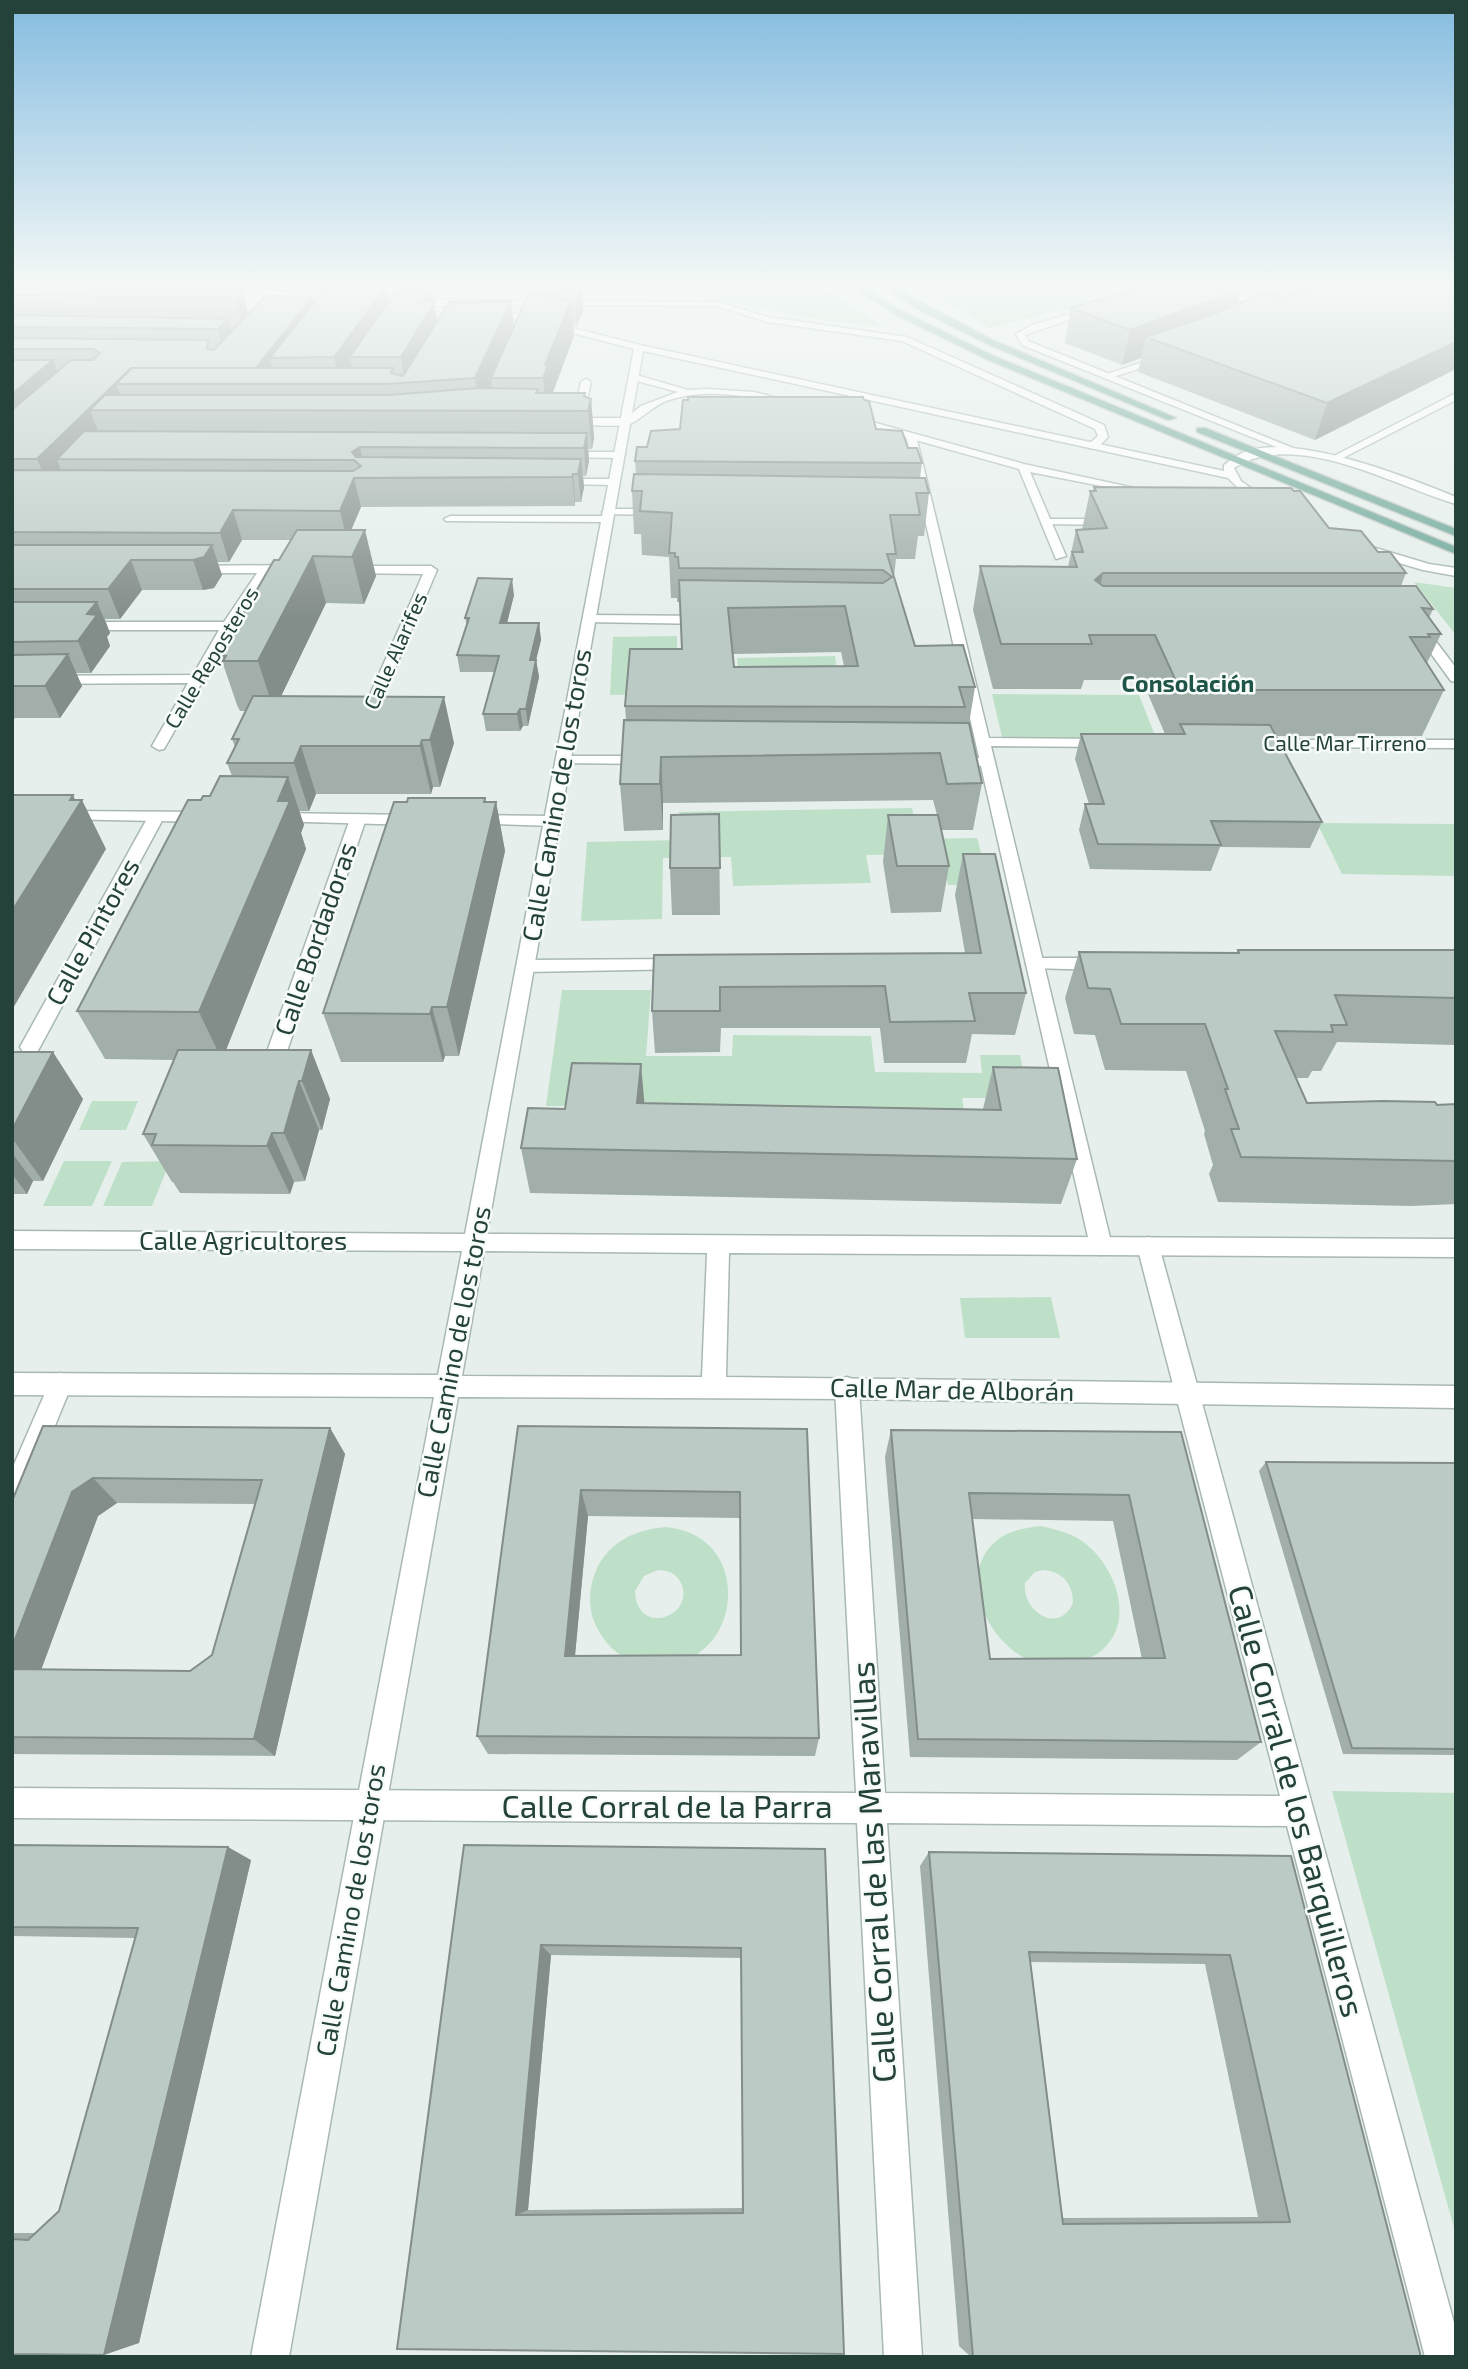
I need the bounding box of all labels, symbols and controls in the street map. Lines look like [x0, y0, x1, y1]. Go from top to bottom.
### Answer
street label: Calle Reposteros [159, 582, 263, 733]
street label: Calle Alarifes [358, 588, 432, 713]
street label: Calle Camino de los toros [514, 646, 597, 944]
district label: Consolación [1122, 669, 1254, 697]
street label: Calle Mar Tirreno [1263, 730, 1427, 755]
street label: Calle Bordadoras [267, 838, 362, 1039]
street label: Calle Pintores [39, 852, 145, 1010]
street label: Calle Camino de los toros [409, 1203, 496, 1500]
street label: Calle Agricultores [139, 1224, 347, 1255]
street label: Calle Mar de Alborán [830, 1371, 1074, 1406]
street label: Calle Corral de los Barquilleros [1222, 1580, 1374, 2021]
street label: Calle Corral de las Maravillas [842, 1661, 902, 2084]
street label: Calle Camino de los toros [308, 1761, 391, 2059]
street label: Calle Corral de la Parra [501, 1786, 833, 1824]

